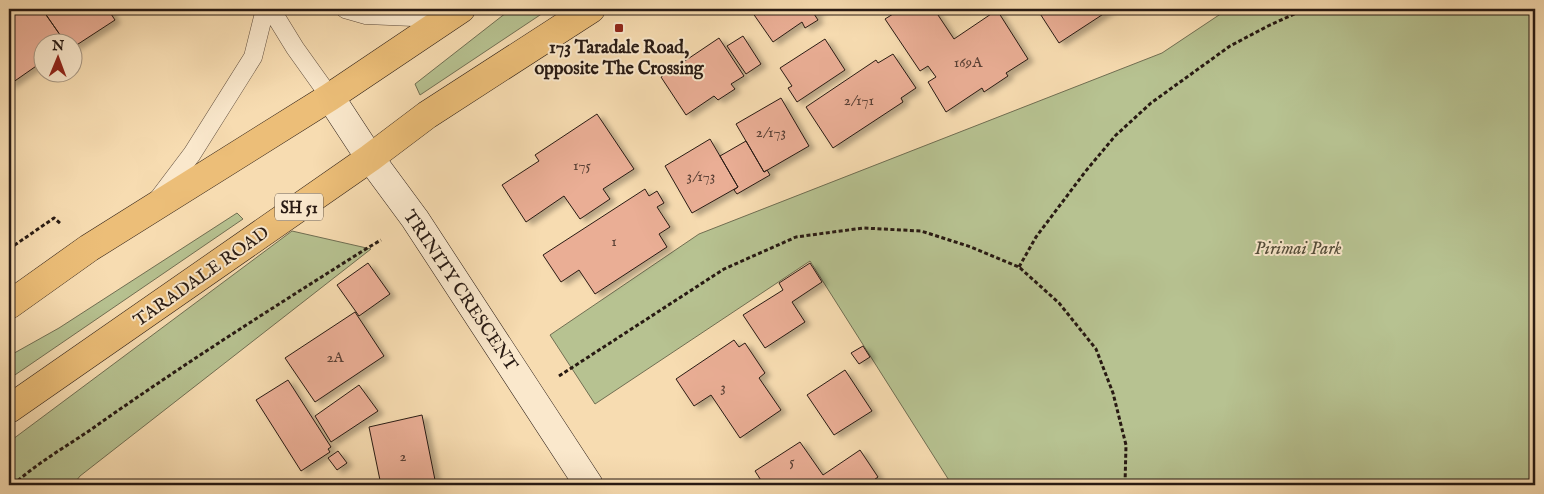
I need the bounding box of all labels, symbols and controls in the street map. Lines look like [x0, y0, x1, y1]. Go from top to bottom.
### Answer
marker: 173 Taradale Road, opposite The Crossing [613, 22, 625, 34]
north arrow [32, 32, 82, 82]
text: N [51, 37, 64, 55]
place label: 173 Taradale Road, opposite The Crossing [534, 37, 705, 81]
house number: 169A [954, 53, 983, 72]
house number: 2/171 [844, 91, 874, 110]
house number: 2/173 [756, 123, 786, 142]
house number: 175 [573, 156, 592, 175]
house number: 3/173 [687, 167, 715, 186]
road number: SH 51 [275, 193, 323, 220]
street label: TRINITY CRESCENT [397, 206, 522, 376]
street label: TARADALE ROAD [130, 222, 274, 333]
house number: 1 [611, 232, 617, 251]
park label: Pirimai Park [1254, 238, 1342, 261]
house number: 2A [326, 348, 344, 367]
house number: 3 [720, 378, 726, 397]
house number: 2 [399, 447, 407, 466]
house number: 5 [789, 452, 795, 471]

